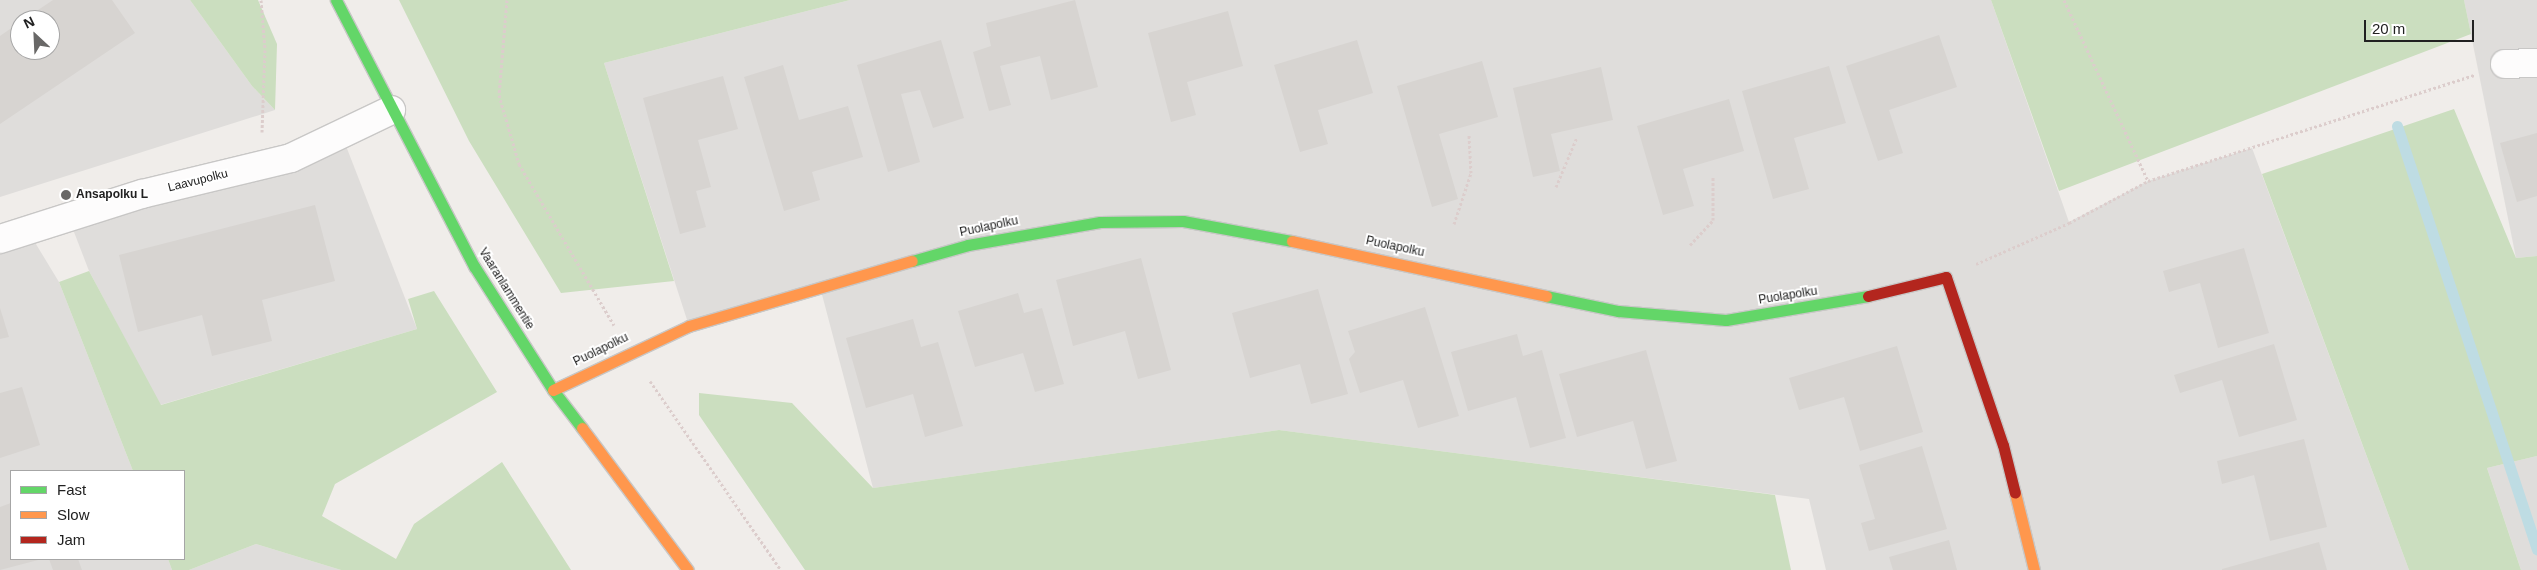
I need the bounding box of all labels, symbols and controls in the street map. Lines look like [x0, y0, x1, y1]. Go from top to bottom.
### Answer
north arrow [10, 10, 60, 60]
scale bar [2367, 10, 2477, 42]
text: N [21, 13, 37, 32]
text: 20 m [2372, 20, 2405, 37]
street label: Laavupolku [166, 167, 230, 195]
place label: Ansapolku L [76, 188, 148, 202]
marker: Ansapolku L [60, 189, 72, 201]
street label: Puolapolku [958, 214, 1020, 240]
street label: Puolapolku [1364, 234, 1426, 260]
street label: Vaaranlammentie [475, 246, 537, 332]
street label: Puolapolku [1758, 284, 1818, 308]
street label: Puolapolku [571, 331, 631, 369]
legend [10, 470, 185, 560]
text: Fast [57, 481, 86, 498]
text: Slow [57, 506, 90, 523]
text: Jam [57, 531, 85, 548]

